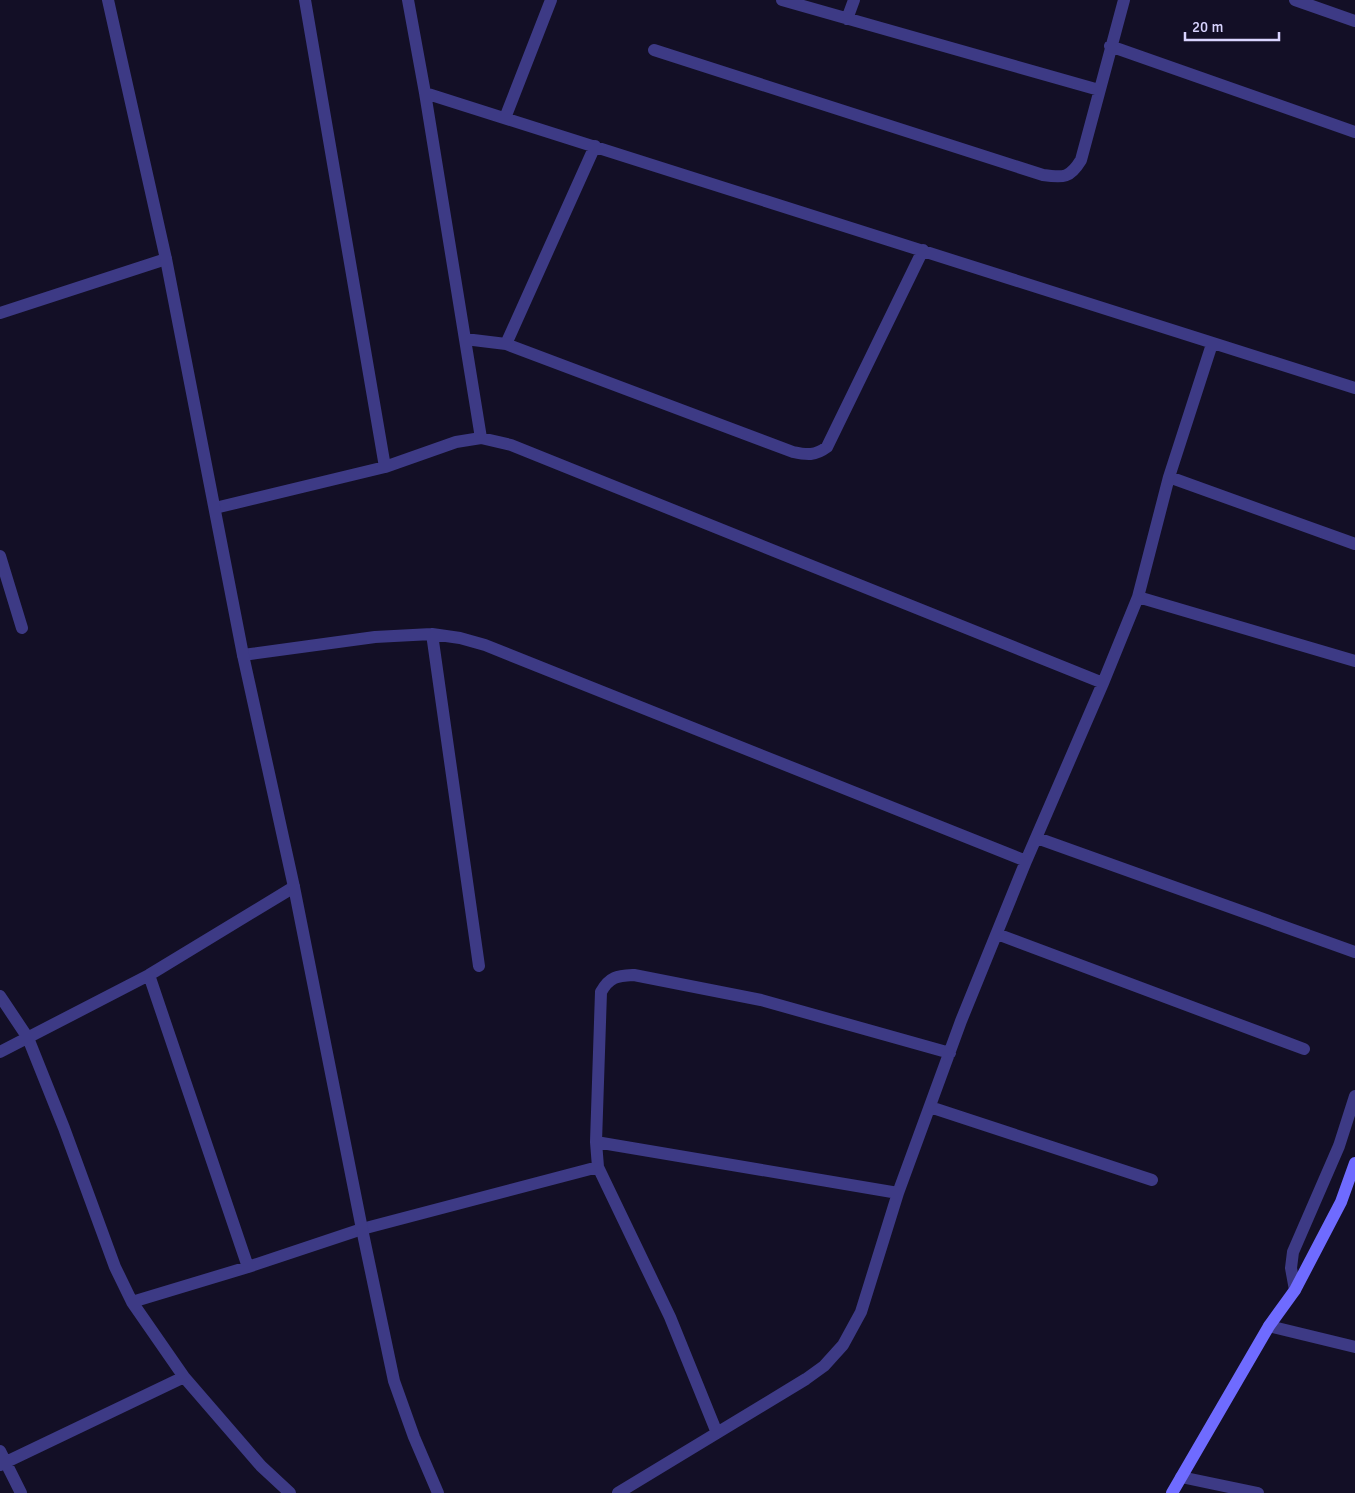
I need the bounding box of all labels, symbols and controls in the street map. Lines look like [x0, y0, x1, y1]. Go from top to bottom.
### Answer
scale bar [1185, 10, 1279, 42]
text: 20 m [1192, 18, 1223, 36]

